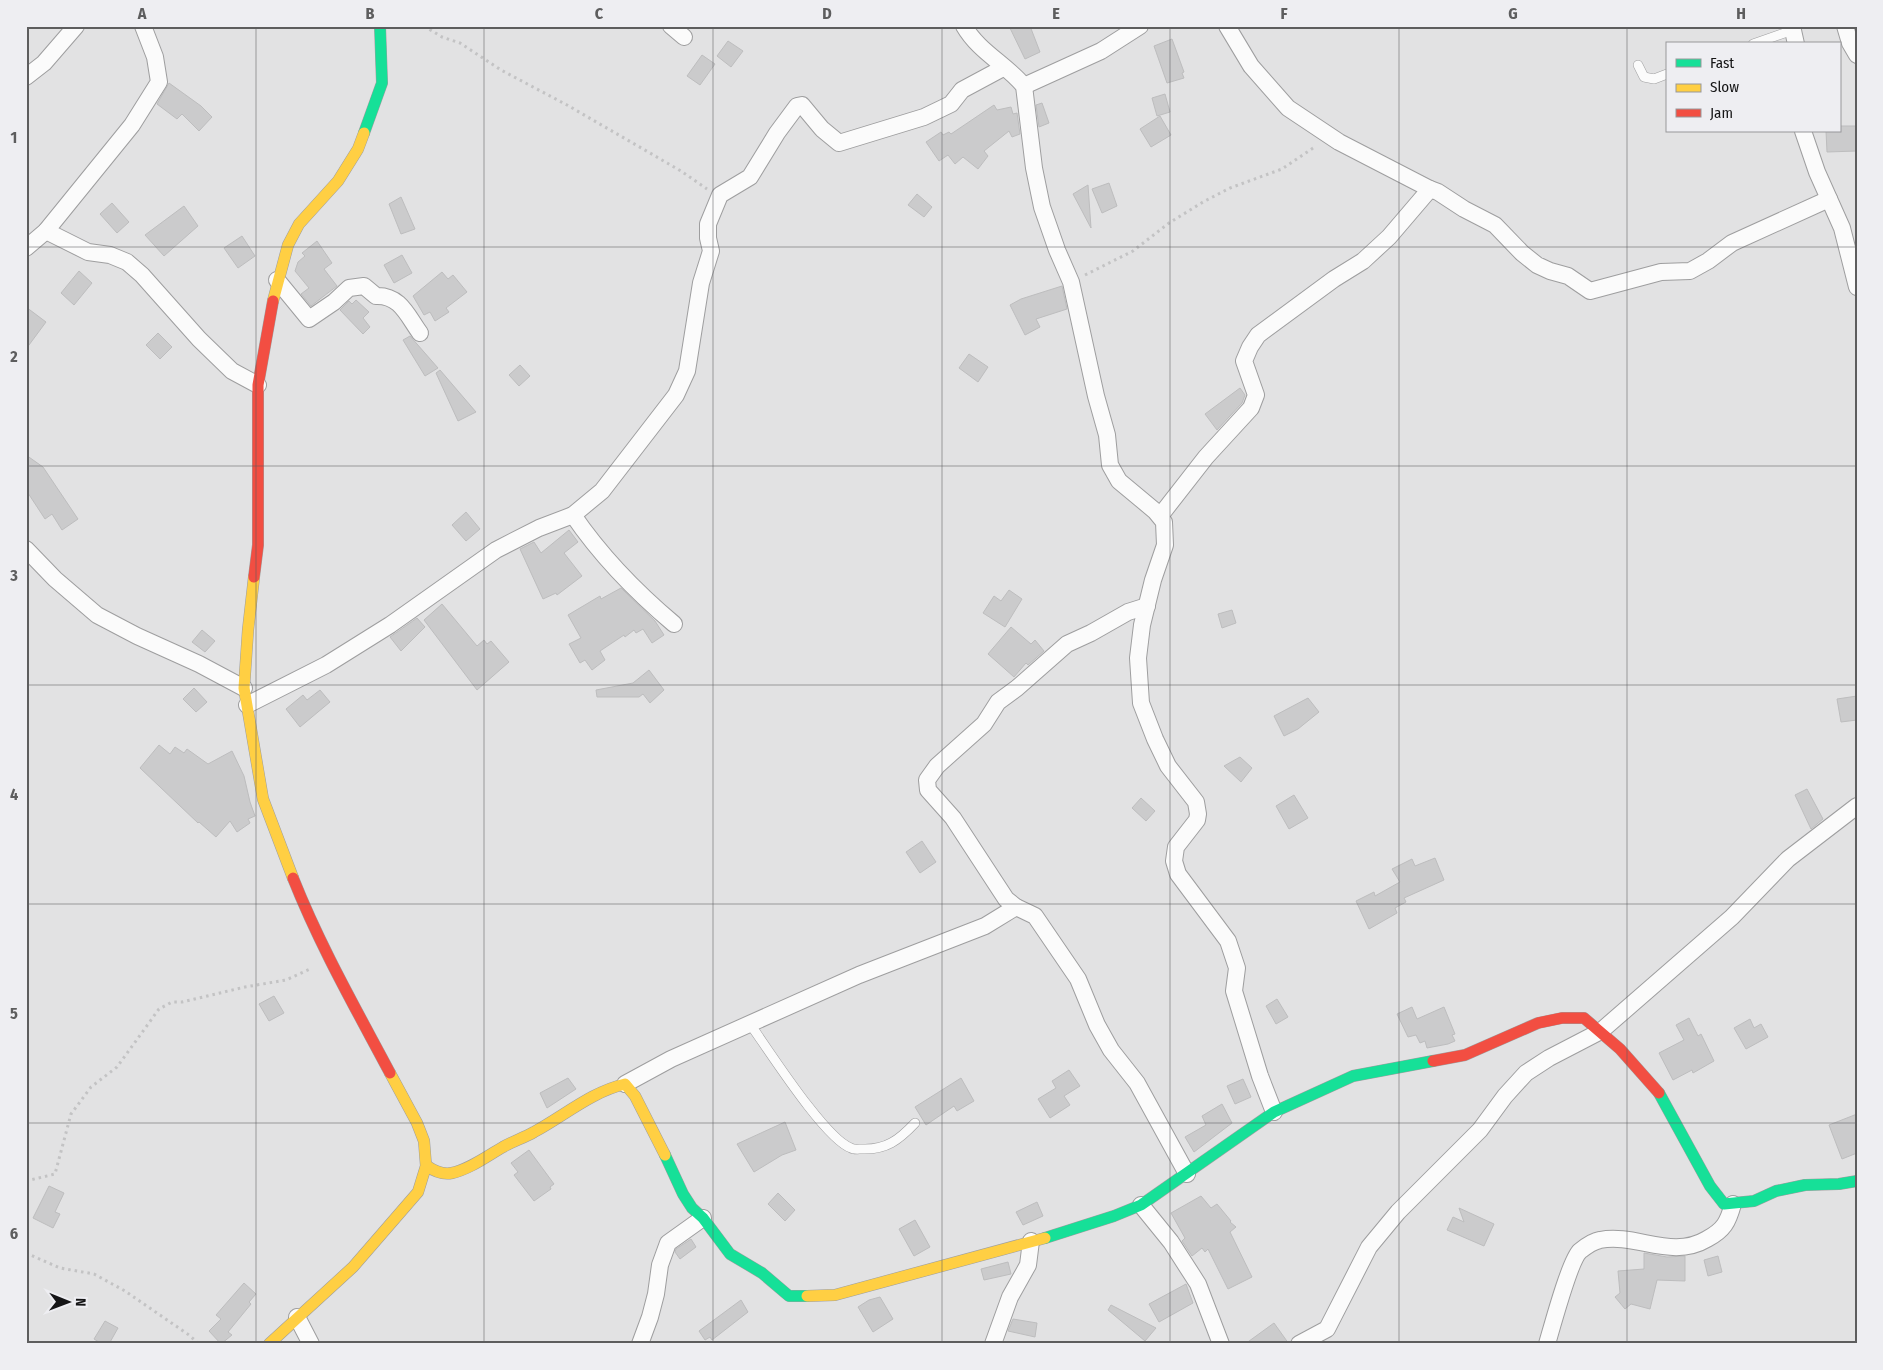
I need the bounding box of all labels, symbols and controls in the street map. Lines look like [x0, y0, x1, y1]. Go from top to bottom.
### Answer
text: A [137, 4, 147, 23]
text: B [366, 4, 375, 23]
text: C [595, 4, 604, 23]
text: D [822, 4, 832, 23]
text: E [1052, 4, 1060, 23]
text: F [1280, 4, 1288, 23]
text: G [1508, 4, 1518, 23]
text: H [1736, 4, 1746, 23]
legend [1666, 42, 1840, 132]
text: Fast [1710, 54, 1734, 72]
text: Slow [1710, 78, 1739, 96]
text: Jam [1710, 104, 1733, 122]
text: 1 [11, 128, 17, 147]
text: 2 [9, 347, 18, 366]
text: 3 [9, 566, 18, 585]
text: 4 [10, 785, 18, 804]
text: 5 [10, 1004, 18, 1023]
text: 6 [10, 1224, 18, 1243]
north arrow [42, 1278, 92, 1328]
text: N [72, 1298, 89, 1307]

